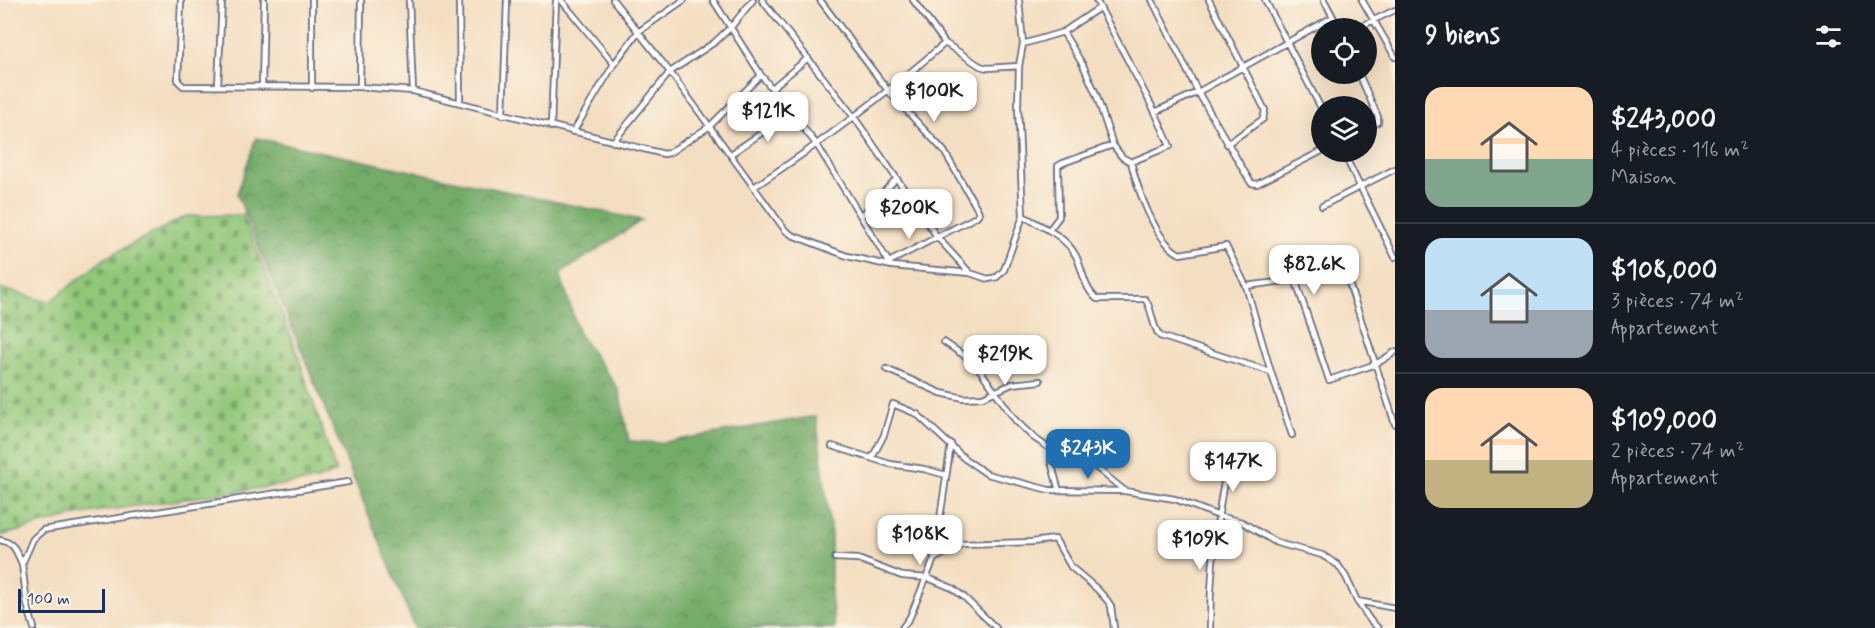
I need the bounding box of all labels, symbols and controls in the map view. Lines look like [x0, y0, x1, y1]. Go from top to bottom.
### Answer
map controls [1311, 18, 1377, 162]
button: locate [1311, 18, 1377, 84]
text: 9 biens [1425, 19, 1500, 53]
icon: filters [1812, 20, 1845, 53]
pin: $100K [892, 72, 976, 123]
text: $100K [905, 78, 963, 105]
pin: $121K [726, 92, 810, 143]
button: layers [1311, 96, 1377, 162]
text: $121K [741, 98, 795, 125]
text: $243,000 [1611, 103, 1716, 137]
icon: home [1473, 111, 1545, 183]
text: 4 pièces · 116 m² [1611, 137, 1749, 164]
text: Maison [1611, 164, 1676, 191]
pin: $200K [867, 189, 951, 240]
text: $200K [879, 195, 939, 222]
pin: $82.6K [1265, 245, 1363, 296]
text: $82.6K [1283, 251, 1345, 278]
text: $108,000 [1611, 254, 1718, 288]
icon: home [1473, 262, 1545, 334]
text: 3 pièces · 74 m² [1611, 288, 1744, 315]
text: Appartement [1611, 315, 1719, 342]
pin: $219K [963, 335, 1047, 386]
text: $219K [978, 341, 1032, 368]
text: $109,000 [1611, 404, 1717, 438]
icon: home [1473, 412, 1545, 484]
pin: $243K [1046, 429, 1130, 480]
text: $243K [1060, 435, 1116, 462]
text: 2 pièces · 74 m² [1611, 438, 1744, 465]
pin: $147K [1191, 442, 1275, 493]
text: $147K [1204, 448, 1262, 475]
text: Appartement [1611, 465, 1719, 492]
pin: $108K [878, 515, 962, 566]
pin: $109K [1158, 520, 1242, 571]
text: $108K [891, 521, 949, 548]
text: $109K [1172, 526, 1228, 553]
scale bar [18, 586, 105, 614]
text: 100 m [27, 589, 70, 610]

